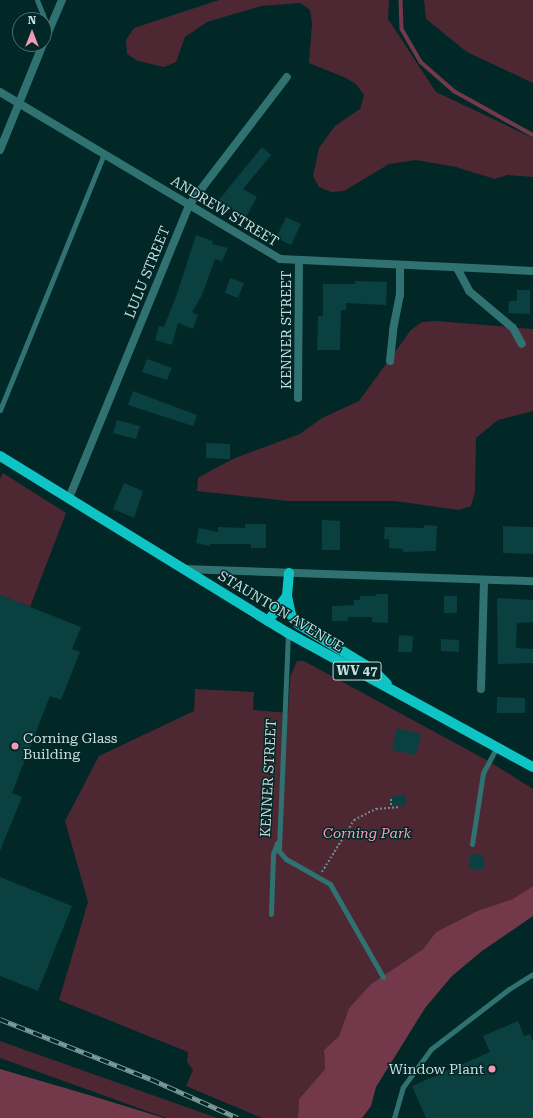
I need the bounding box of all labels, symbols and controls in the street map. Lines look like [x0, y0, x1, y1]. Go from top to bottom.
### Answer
north arrow [12, 12, 52, 52]
text: N [28, 14, 36, 27]
street label: ANDREW STREET [168, 172, 282, 250]
street label: LULU STREET [121, 223, 173, 321]
street label: KENNER STREET [278, 271, 294, 389]
street label: STAUNTON AVENUE [215, 567, 347, 655]
road number: WV 47 [332, 660, 382, 682]
street label: KENNER STREET [257, 718, 279, 838]
place label: Corning Glass Building [23, 730, 117, 762]
marker: Corning Glass Building [10, 741, 20, 751]
park label: Corning Park [323, 825, 411, 841]
place label: Window Plant [389, 1061, 484, 1077]
marker: Window Plant [487, 1064, 497, 1074]

